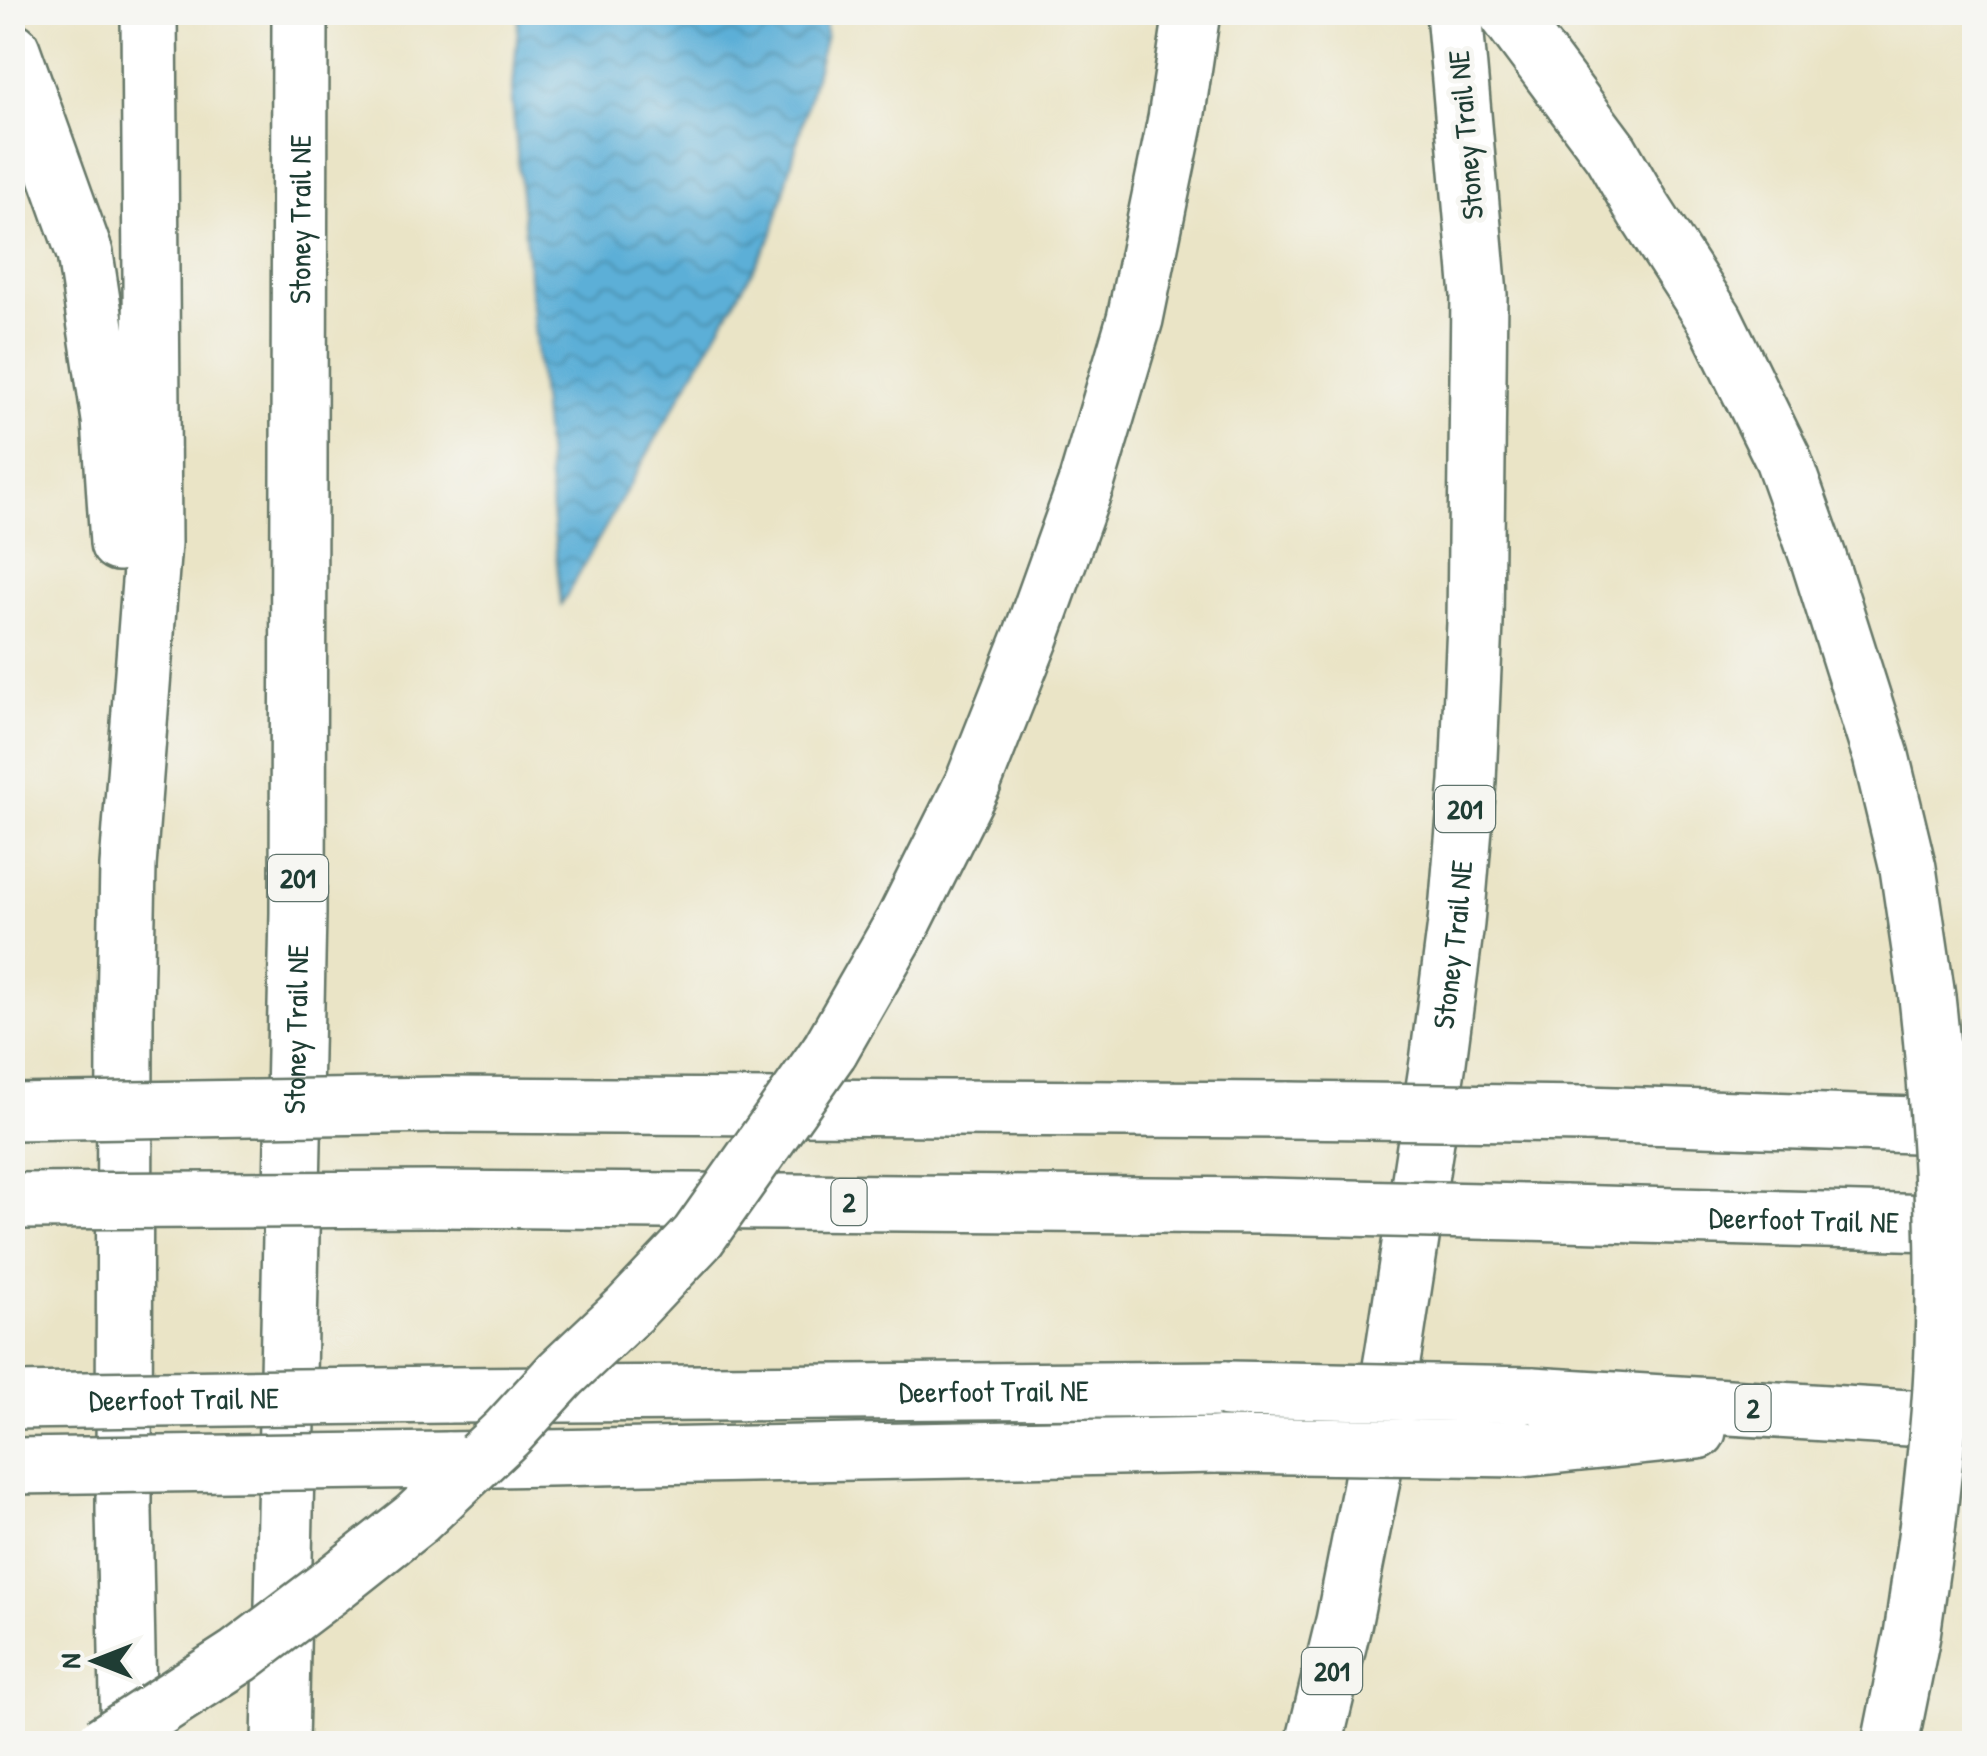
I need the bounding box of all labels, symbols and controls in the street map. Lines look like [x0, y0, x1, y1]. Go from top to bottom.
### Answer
street label: Stoney Trail NE [1438, 49, 1492, 221]
street label: Stoney Trail NE [279, 134, 320, 304]
road number: 201 [1435, 786, 1495, 832]
road number: 201 [268, 855, 328, 901]
street label: Stoney Trail NE [1422, 858, 1481, 1031]
street label: Stoney Trail NE [274, 944, 317, 1114]
road number: 2 [832, 1179, 866, 1225]
street label: Deerfoot Trail NE [1708, 1197, 1899, 1242]
street label: Deerfoot Trail NE [899, 1370, 1089, 1412]
street label: Deerfoot Trail NE [89, 1377, 279, 1420]
road number: 2 [1736, 1385, 1770, 1431]
north arrow [45, 1611, 145, 1711]
road number: 201 [1302, 1648, 1362, 1694]
text: N [51, 1653, 89, 1668]

